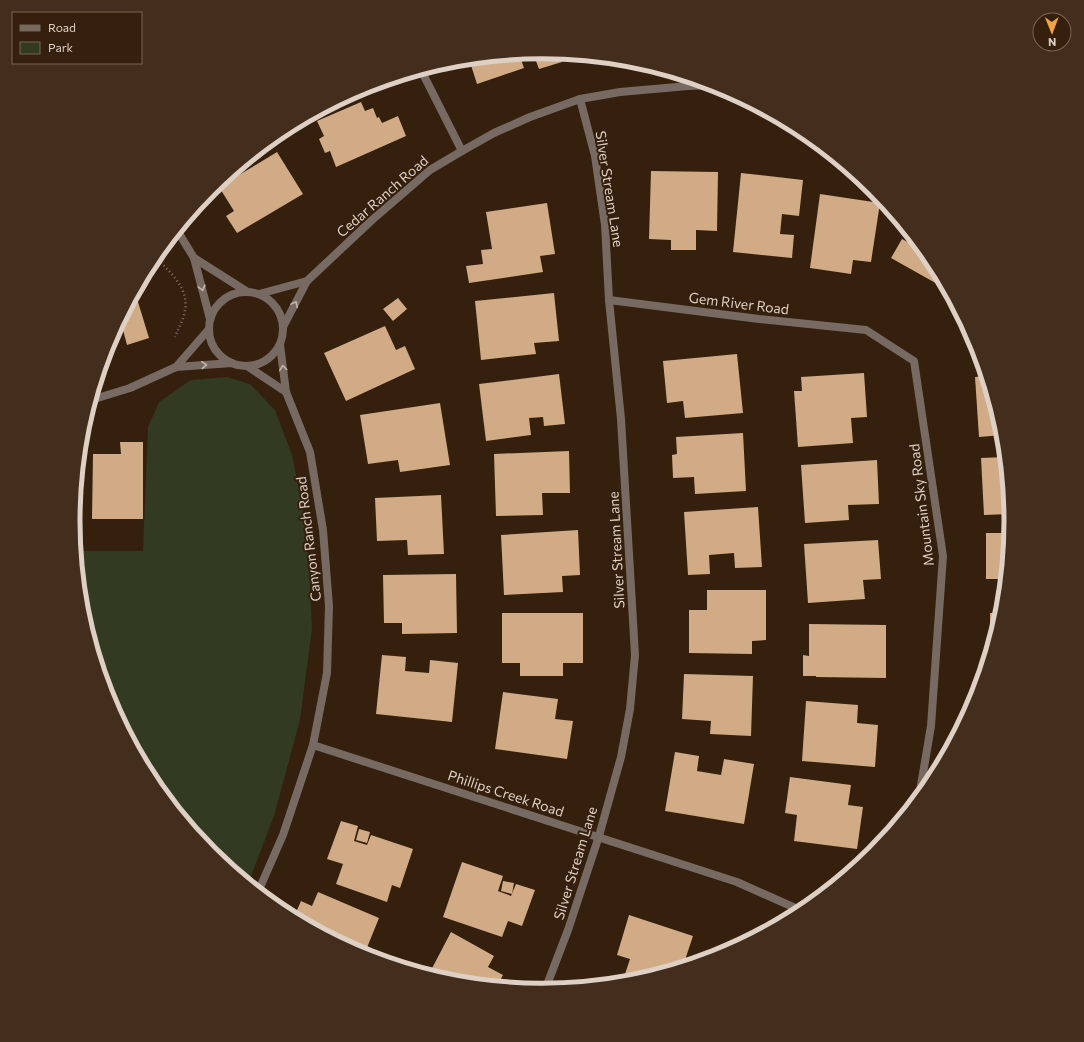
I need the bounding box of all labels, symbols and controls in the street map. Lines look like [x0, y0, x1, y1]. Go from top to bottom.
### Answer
legend [12, 12, 142, 64]
north arrow [1032, 12, 1072, 52]
text: Road [48, 20, 76, 34]
text: N [1048, 36, 1056, 49]
text: Park [48, 40, 74, 54]
street label: Silver Stream Lane [592, 130, 628, 248]
street label: Cedar Ranch Road [333, 152, 431, 240]
one-way arrow [197, 284, 206, 291]
street label: Gem River Road [688, 288, 790, 318]
one-way arrow [290, 301, 298, 308]
one-way arrow [201, 361, 207, 370]
one-way arrow [279, 365, 288, 371]
street label: Mountain Sky Road [905, 443, 937, 567]
street label: Canyon Ranch Road [292, 476, 324, 602]
street label: Silver Stream Lane [604, 491, 628, 609]
street label: Phillips Creek Road [446, 766, 566, 820]
street label: Silver Stream Lane [550, 804, 600, 922]

